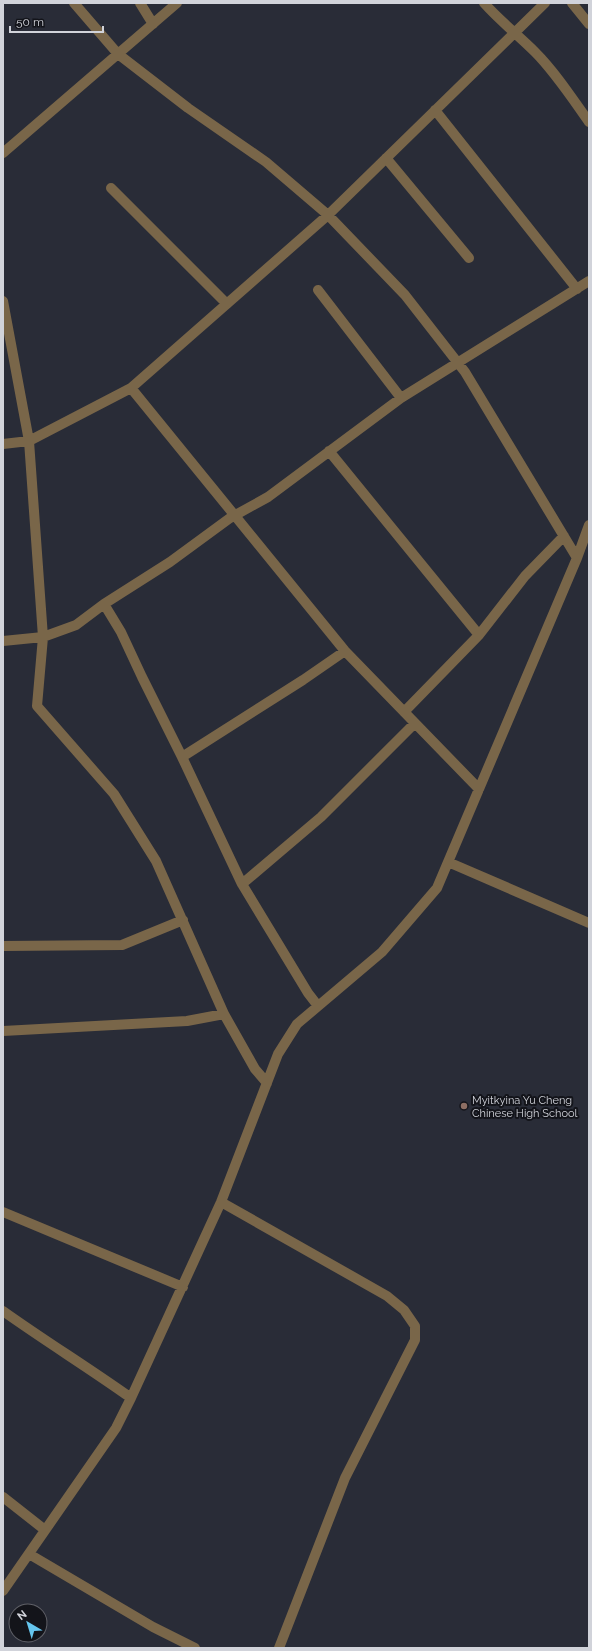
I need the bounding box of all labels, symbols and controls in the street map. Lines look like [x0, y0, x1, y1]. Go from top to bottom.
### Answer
scale bar [10, 8, 103, 34]
text: 50 m [16, 15, 44, 29]
place label: Myitkyina Yu Cheng Chinese High School [472, 1094, 578, 1120]
marker: Myitkyina Yu Cheng Chinese High School [459, 1101, 469, 1111]
north arrow [8, 1603, 48, 1643]
text: N [15, 1608, 29, 1623]

